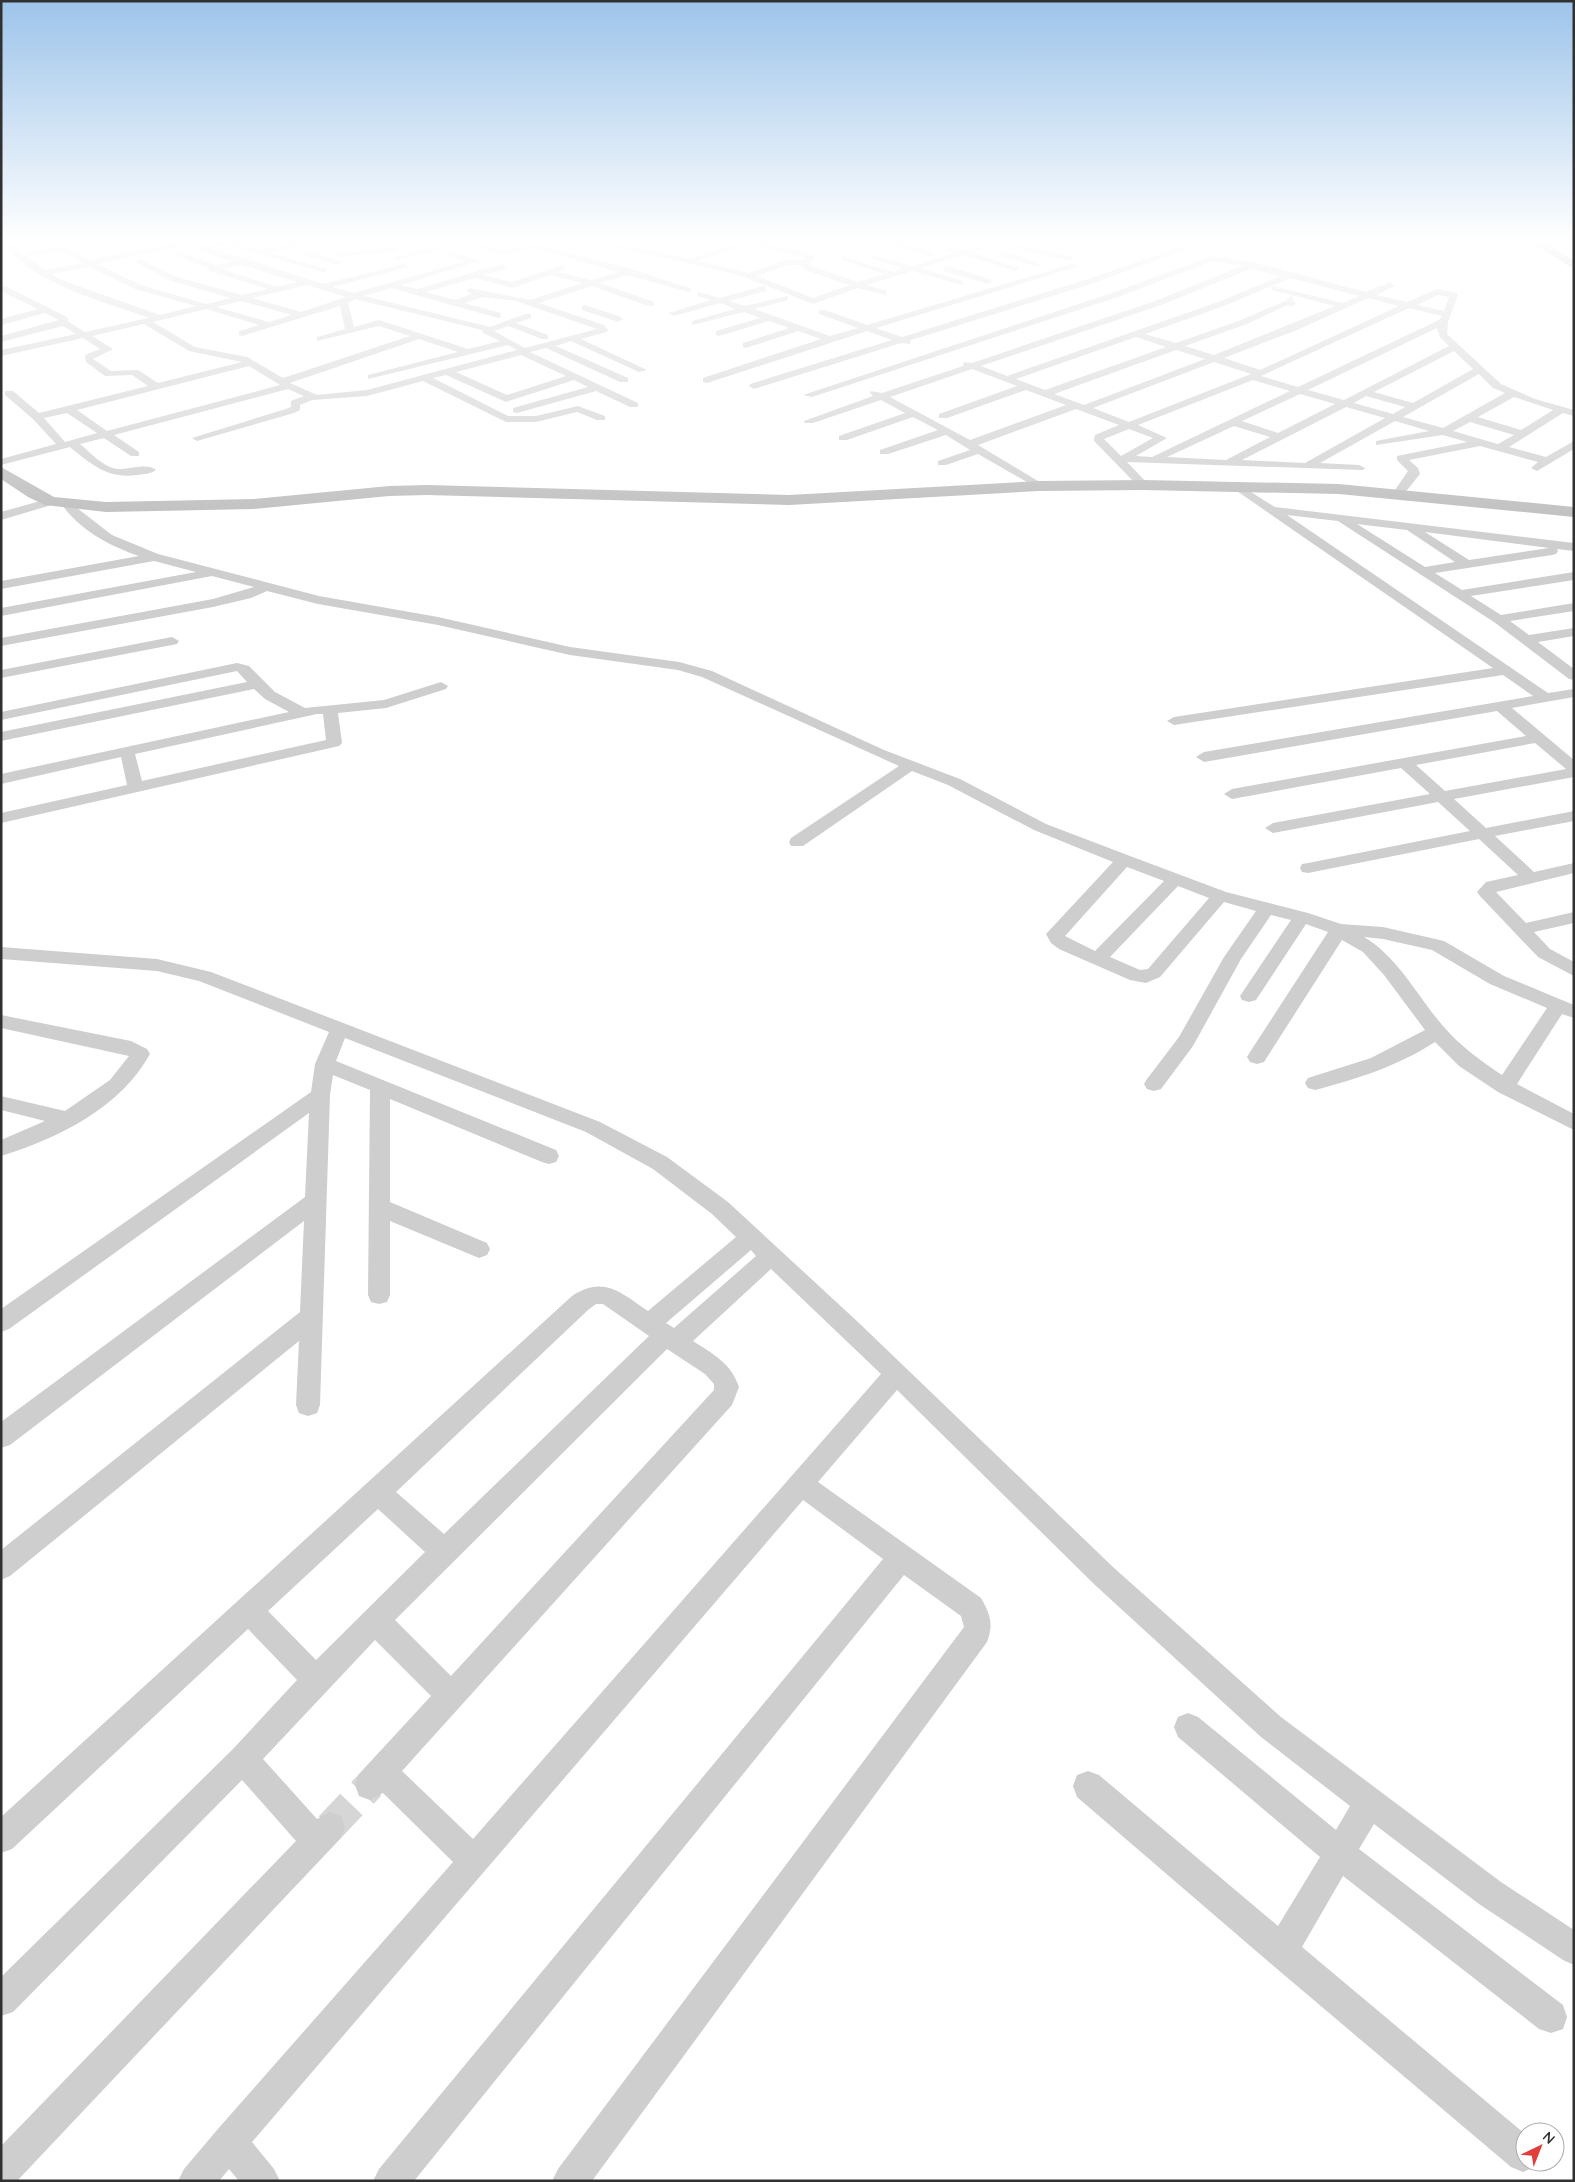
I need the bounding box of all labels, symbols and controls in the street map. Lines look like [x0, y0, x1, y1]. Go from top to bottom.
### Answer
north arrow [1515, 2122, 1565, 2172]
text: N [1539, 2127, 1559, 2148]

